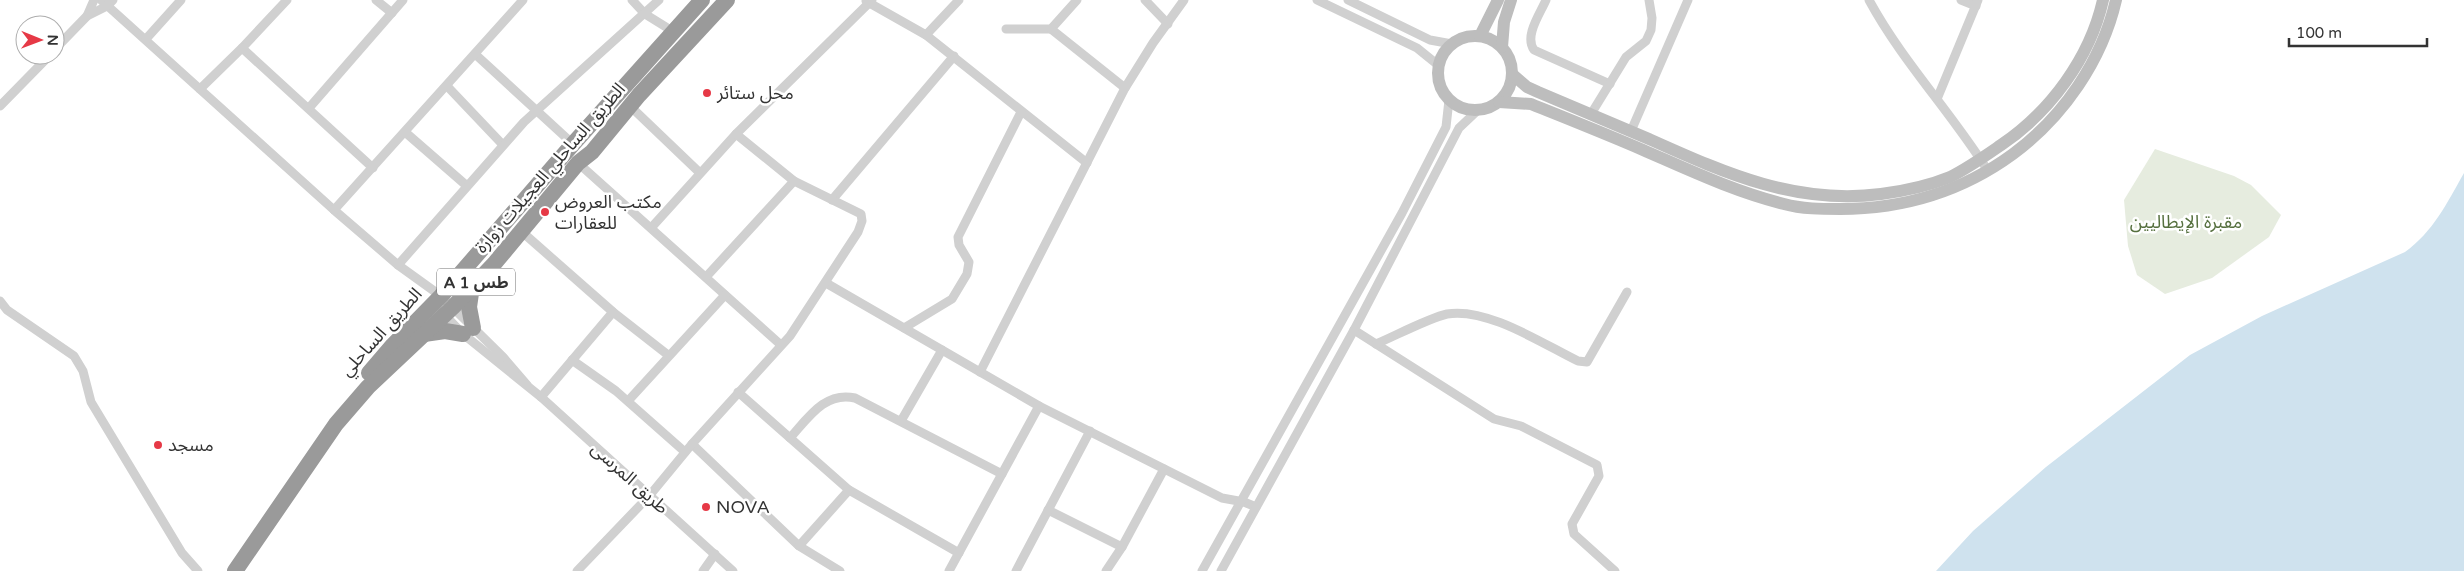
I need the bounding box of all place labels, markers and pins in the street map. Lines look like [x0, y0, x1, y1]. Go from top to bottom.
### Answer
place label: محل ستائر [716, 82, 794, 104]
marker: محل ستائر [701, 87, 713, 99]
place label: مكتب العروض للعقارات [555, 191, 662, 234]
marker: مكتب العروض للعقارات [539, 206, 551, 218]
place label: مسجد [168, 434, 214, 456]
marker: مسجد [152, 439, 164, 451]
place label: NOVA [716, 496, 770, 518]
marker: NOVA [700, 501, 712, 513]

